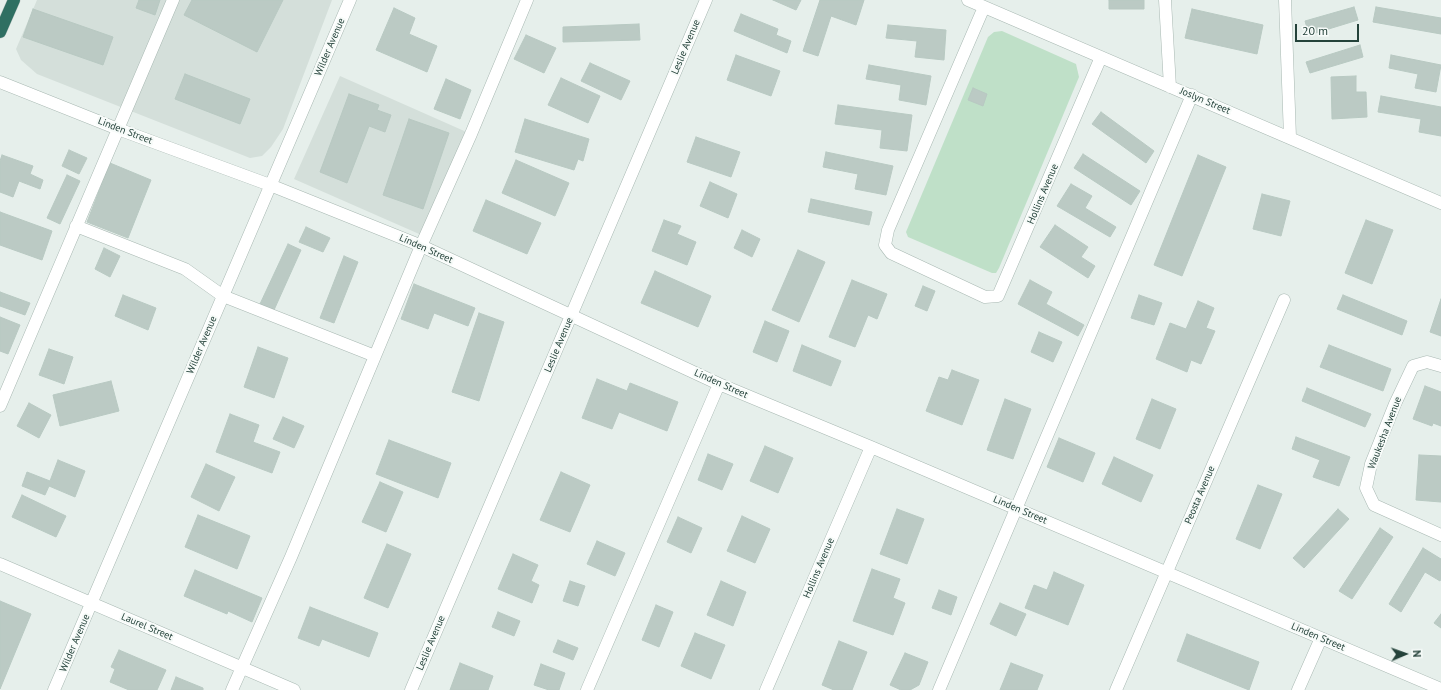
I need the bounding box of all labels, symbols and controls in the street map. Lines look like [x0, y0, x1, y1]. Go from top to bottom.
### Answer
street label: Wilder Avenue [312, 16, 348, 78]
scale bar [1297, 16, 1361, 42]
street label: Leslie Avenue [669, 18, 703, 76]
text: 20 m [1302, 23, 1328, 38]
street label: Joslyn Street [1178, 85, 1232, 117]
street label: Linden Street [96, 115, 154, 147]
street label: Hollins Avenue [1025, 162, 1061, 226]
street label: Linden Street [397, 232, 455, 266]
street label: Wilder Avenue [184, 314, 220, 376]
street label: Leslie Avenue [542, 316, 576, 374]
street label: Linden Street [692, 367, 750, 401]
street label: Waukesha Avenue [1366, 395, 1404, 471]
street label: Peosta Avenue [1182, 464, 1218, 526]
street label: Linden Street [991, 493, 1049, 527]
street label: Hollins Avenue [801, 536, 837, 600]
street label: Laurel Street [119, 611, 175, 643]
street label: Wilder Avenue [57, 612, 93, 674]
street label: Leslie Avenue [414, 614, 448, 672]
street label: Linden Street [1289, 620, 1347, 654]
north arrow [1385, 634, 1425, 674]
text: N [1410, 650, 1424, 657]

